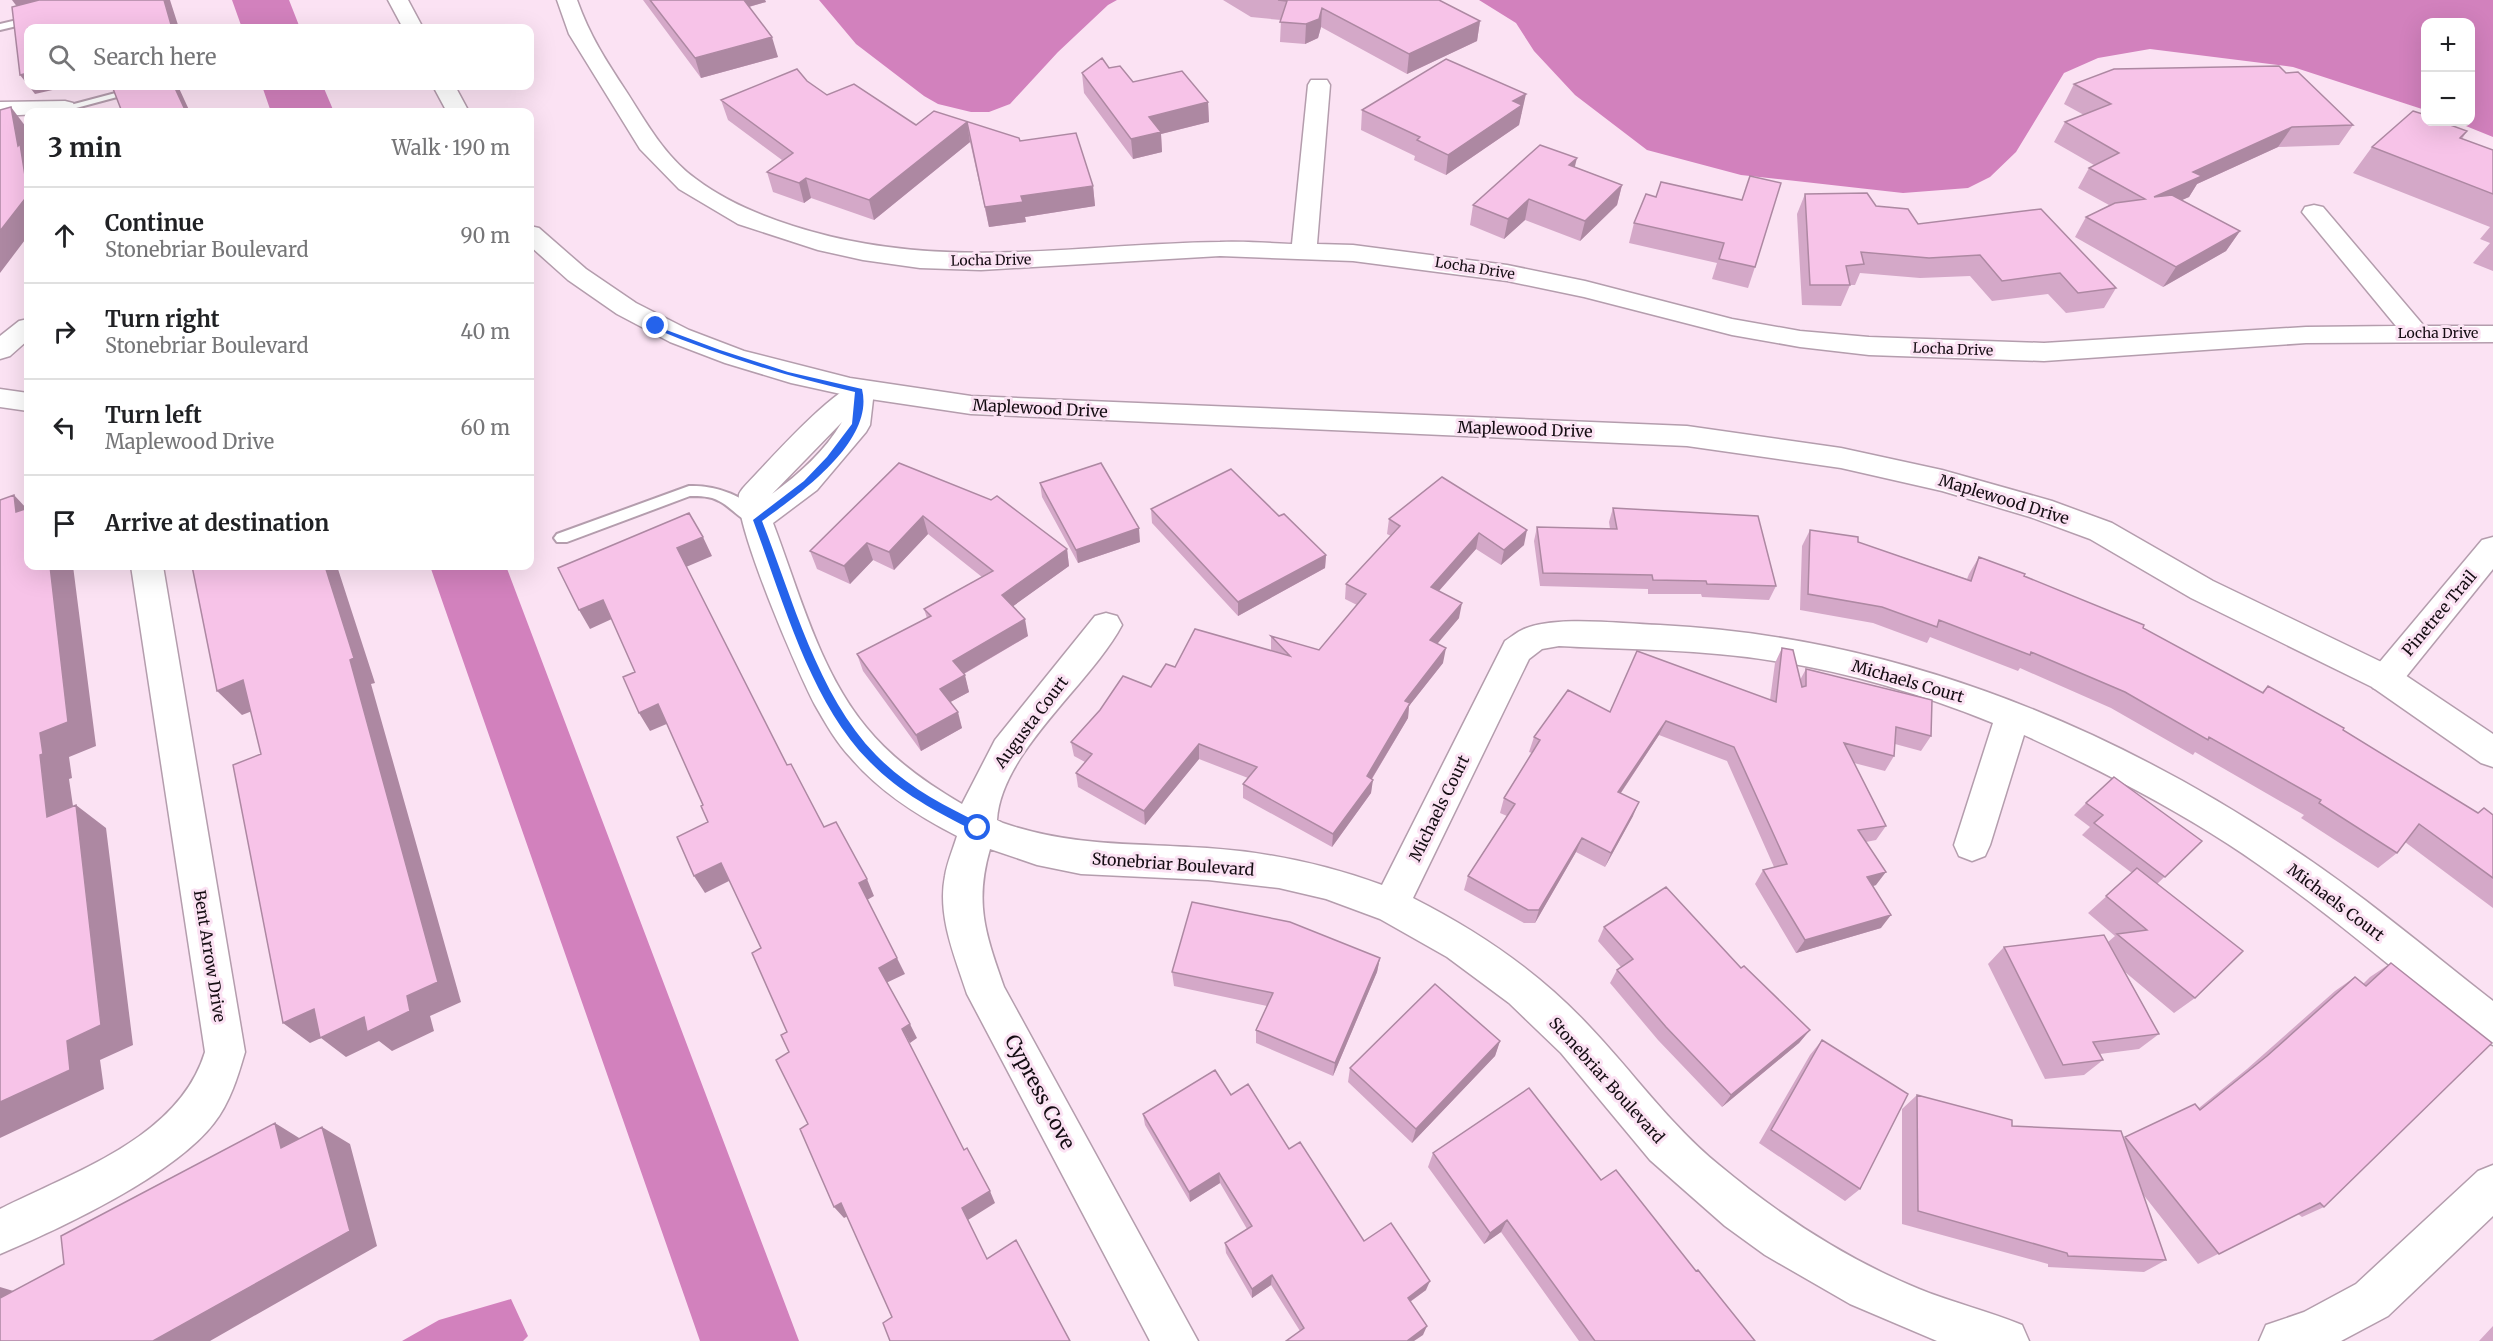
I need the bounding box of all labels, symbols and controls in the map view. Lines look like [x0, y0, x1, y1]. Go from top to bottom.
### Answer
map controls [2421, 18, 2475, 126]
button: + [2421, 18, 2475, 72]
search box [24, 24, 534, 90]
icon: search [45, 41, 78, 74]
text: Search here [93, 43, 216, 71]
button: − [2421, 72, 2475, 126]
text: 3 min [48, 131, 122, 164]
text: Walk · 190 m [392, 135, 510, 160]
text: Continue [105, 209, 204, 237]
icon: ahead [48, 219, 81, 252]
text: 90 m [460, 223, 510, 248]
text: Stonebriar Boulevard [105, 237, 308, 262]
street label: Locha Drive [951, 250, 1031, 270]
street label: Locha Drive [1434, 253, 1516, 283]
text: Turn right [105, 305, 219, 333]
route end [642, 312, 668, 338]
icon: right [48, 315, 81, 348]
text: 40 m [460, 319, 510, 344]
street label: Locha Drive [2398, 324, 2478, 342]
text: Stonebriar Boulevard [105, 333, 308, 358]
street label: Locha Drive [1912, 339, 1994, 359]
street label: Maplewood Drive [972, 394, 1108, 422]
text: Turn left [105, 401, 202, 429]
icon: left [48, 411, 81, 444]
text: 60 m [460, 415, 510, 440]
street label: Maplewood Drive [1457, 417, 1593, 441]
text: Maplewood Drive [105, 429, 274, 454]
street label: Maplewood Drive [1936, 470, 2072, 528]
icon: arrive [48, 507, 81, 540]
text: Arrive at destination [105, 509, 329, 537]
street label: Pinetree Trail [2398, 566, 2480, 660]
street label: Michaels Court [1850, 655, 1967, 707]
street label: Augusta Court [989, 671, 1073, 773]
street label: Michaels Court [1405, 751, 1474, 864]
route start [964, 814, 990, 840]
street label: Stonebriar Boulevard [1091, 848, 1255, 880]
street label: Michaels Court [2284, 859, 2389, 945]
street label: Bent Arrow Drive [190, 889, 230, 1023]
street label: Stonebriar Boulevard [1545, 1013, 1669, 1147]
street label: Cypress Cove [1000, 1030, 1081, 1153]

